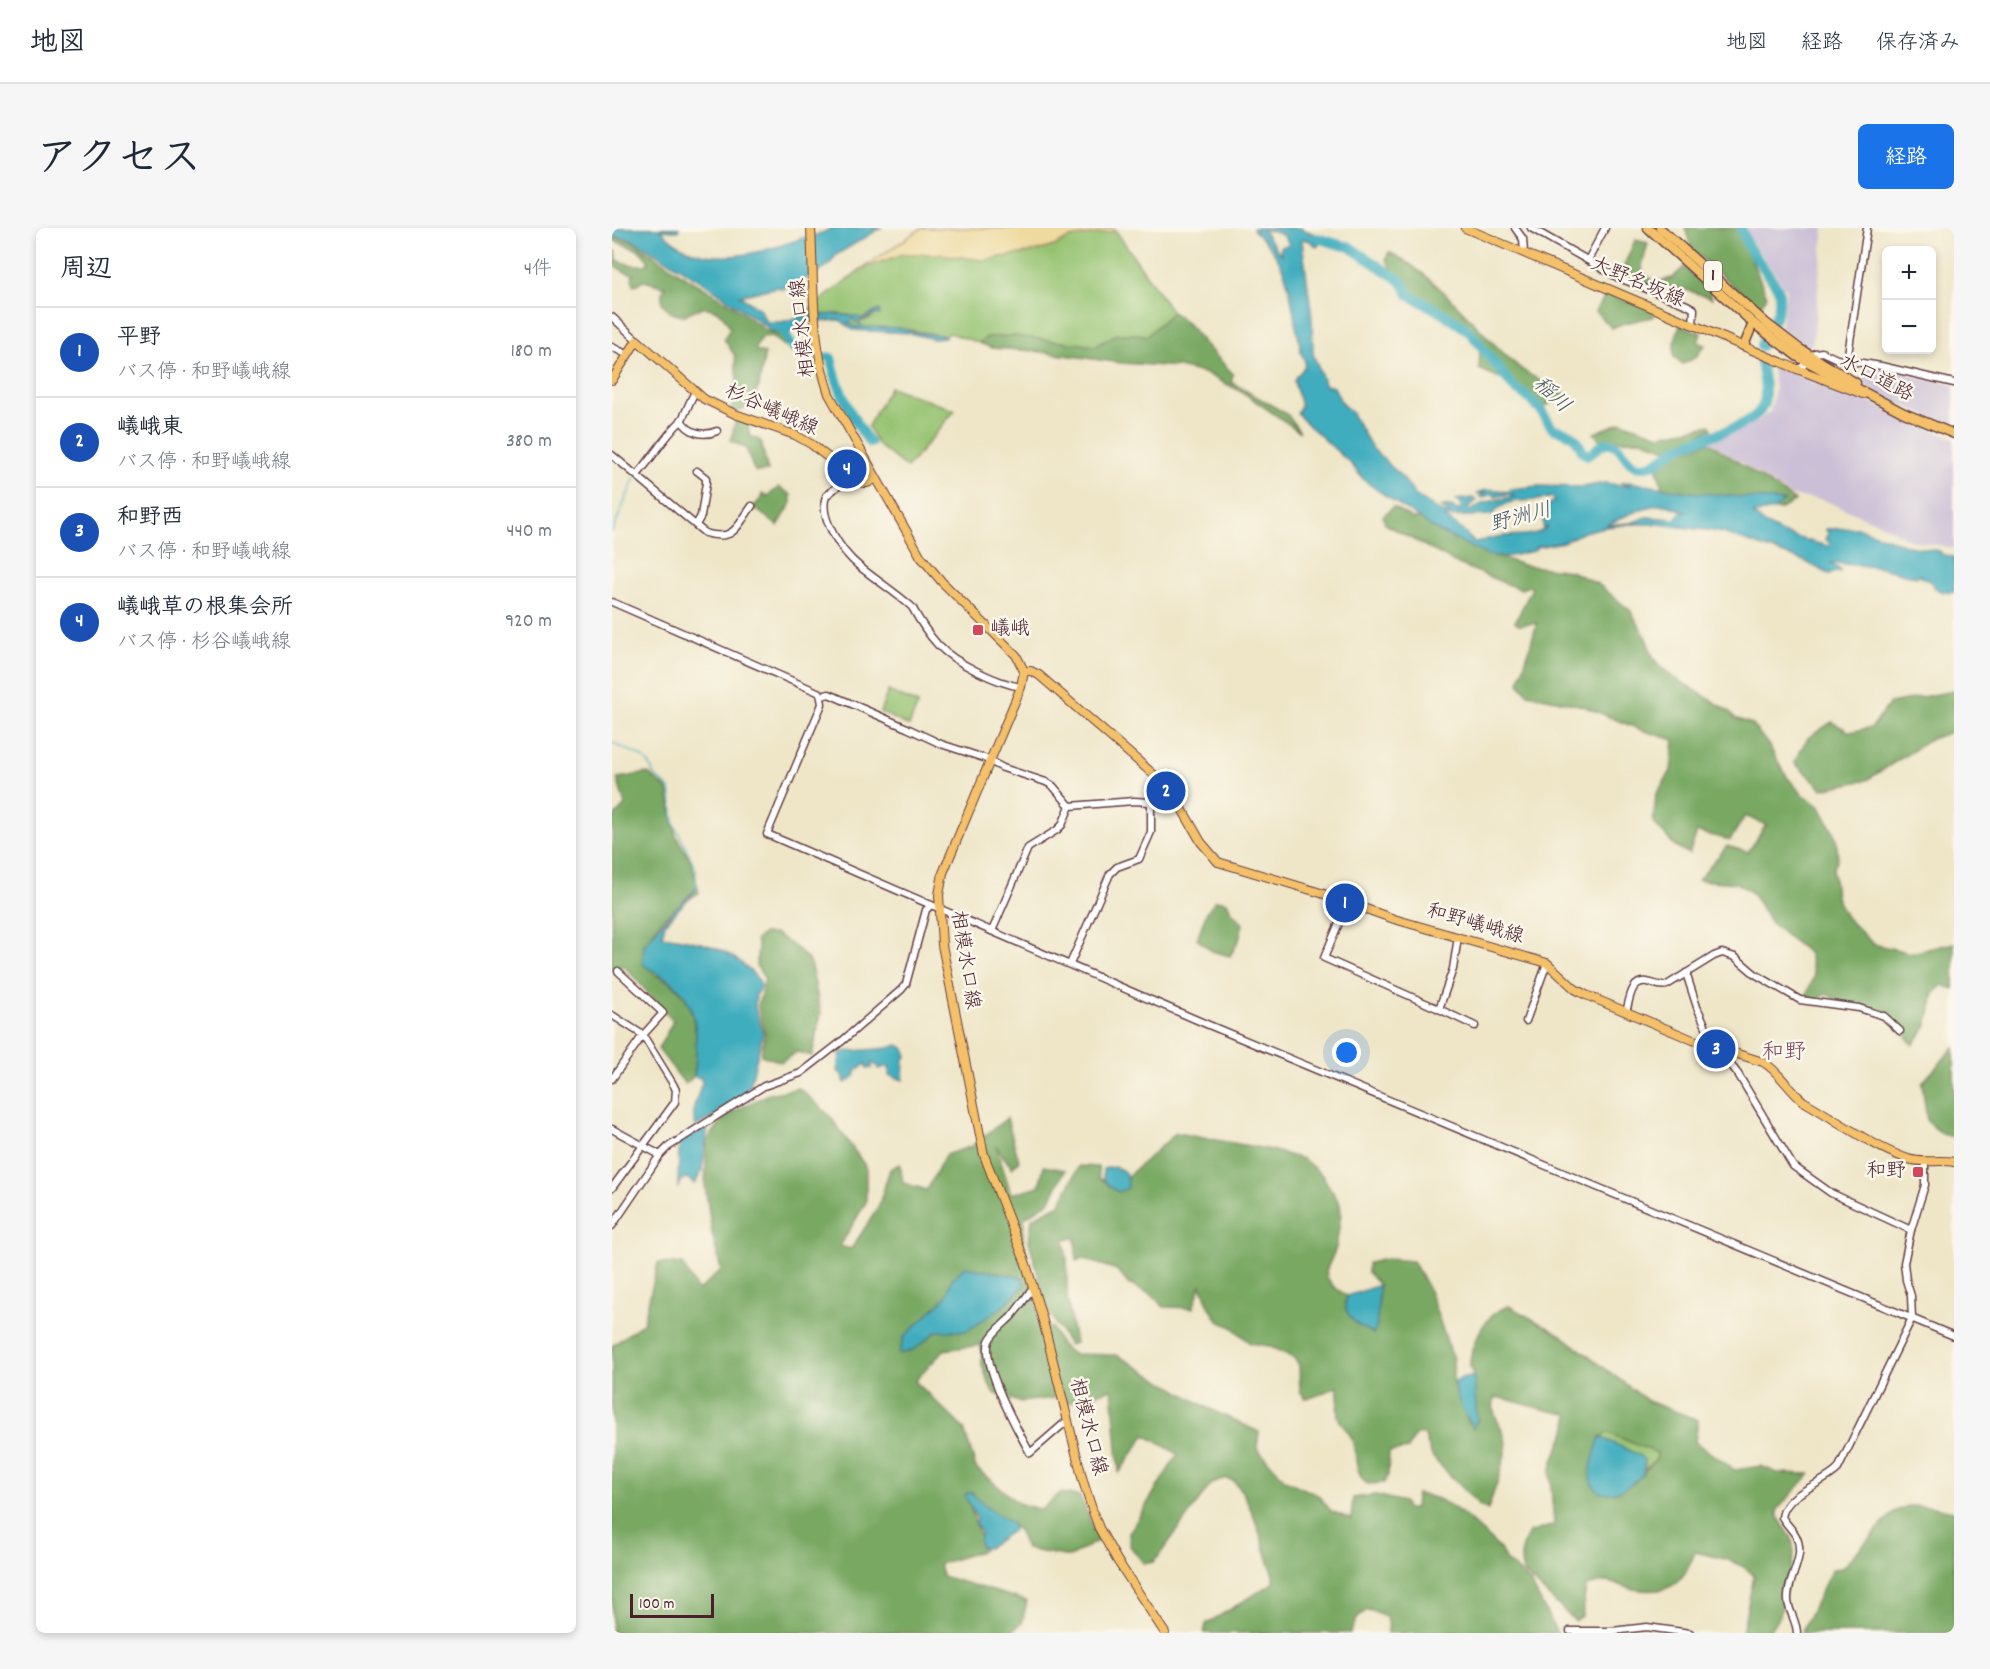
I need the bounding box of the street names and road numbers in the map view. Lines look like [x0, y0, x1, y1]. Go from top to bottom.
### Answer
street label: 大野名坂線 [1586, 251, 1688, 315]
road number: 1 [1704, 261, 1722, 291]
street label: 相模水口線 [785, 277, 823, 379]
street label: 水口道路 [1834, 348, 1918, 410]
street label: 杉谷嶬峨線 [720, 378, 822, 444]
street label: 和野嶬峨線 [1423, 898, 1527, 952]
street label: 相模水口線 [942, 908, 986, 1012]
street label: 相模水口線 [1061, 1375, 1113, 1479]

